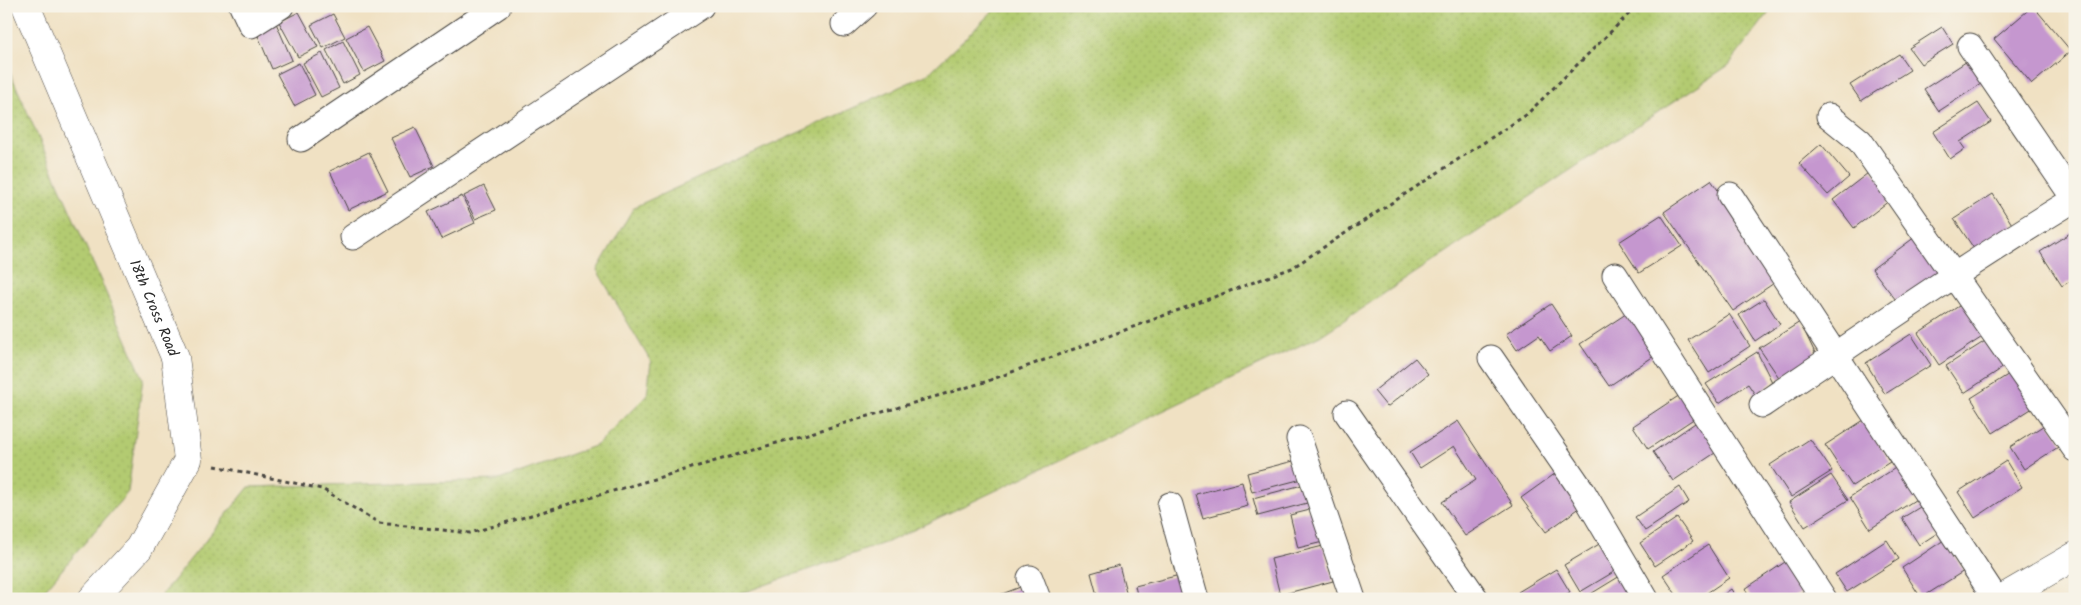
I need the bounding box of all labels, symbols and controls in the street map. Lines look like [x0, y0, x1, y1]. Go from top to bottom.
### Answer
street label: 18th Cross Road [122, 256, 185, 361]

